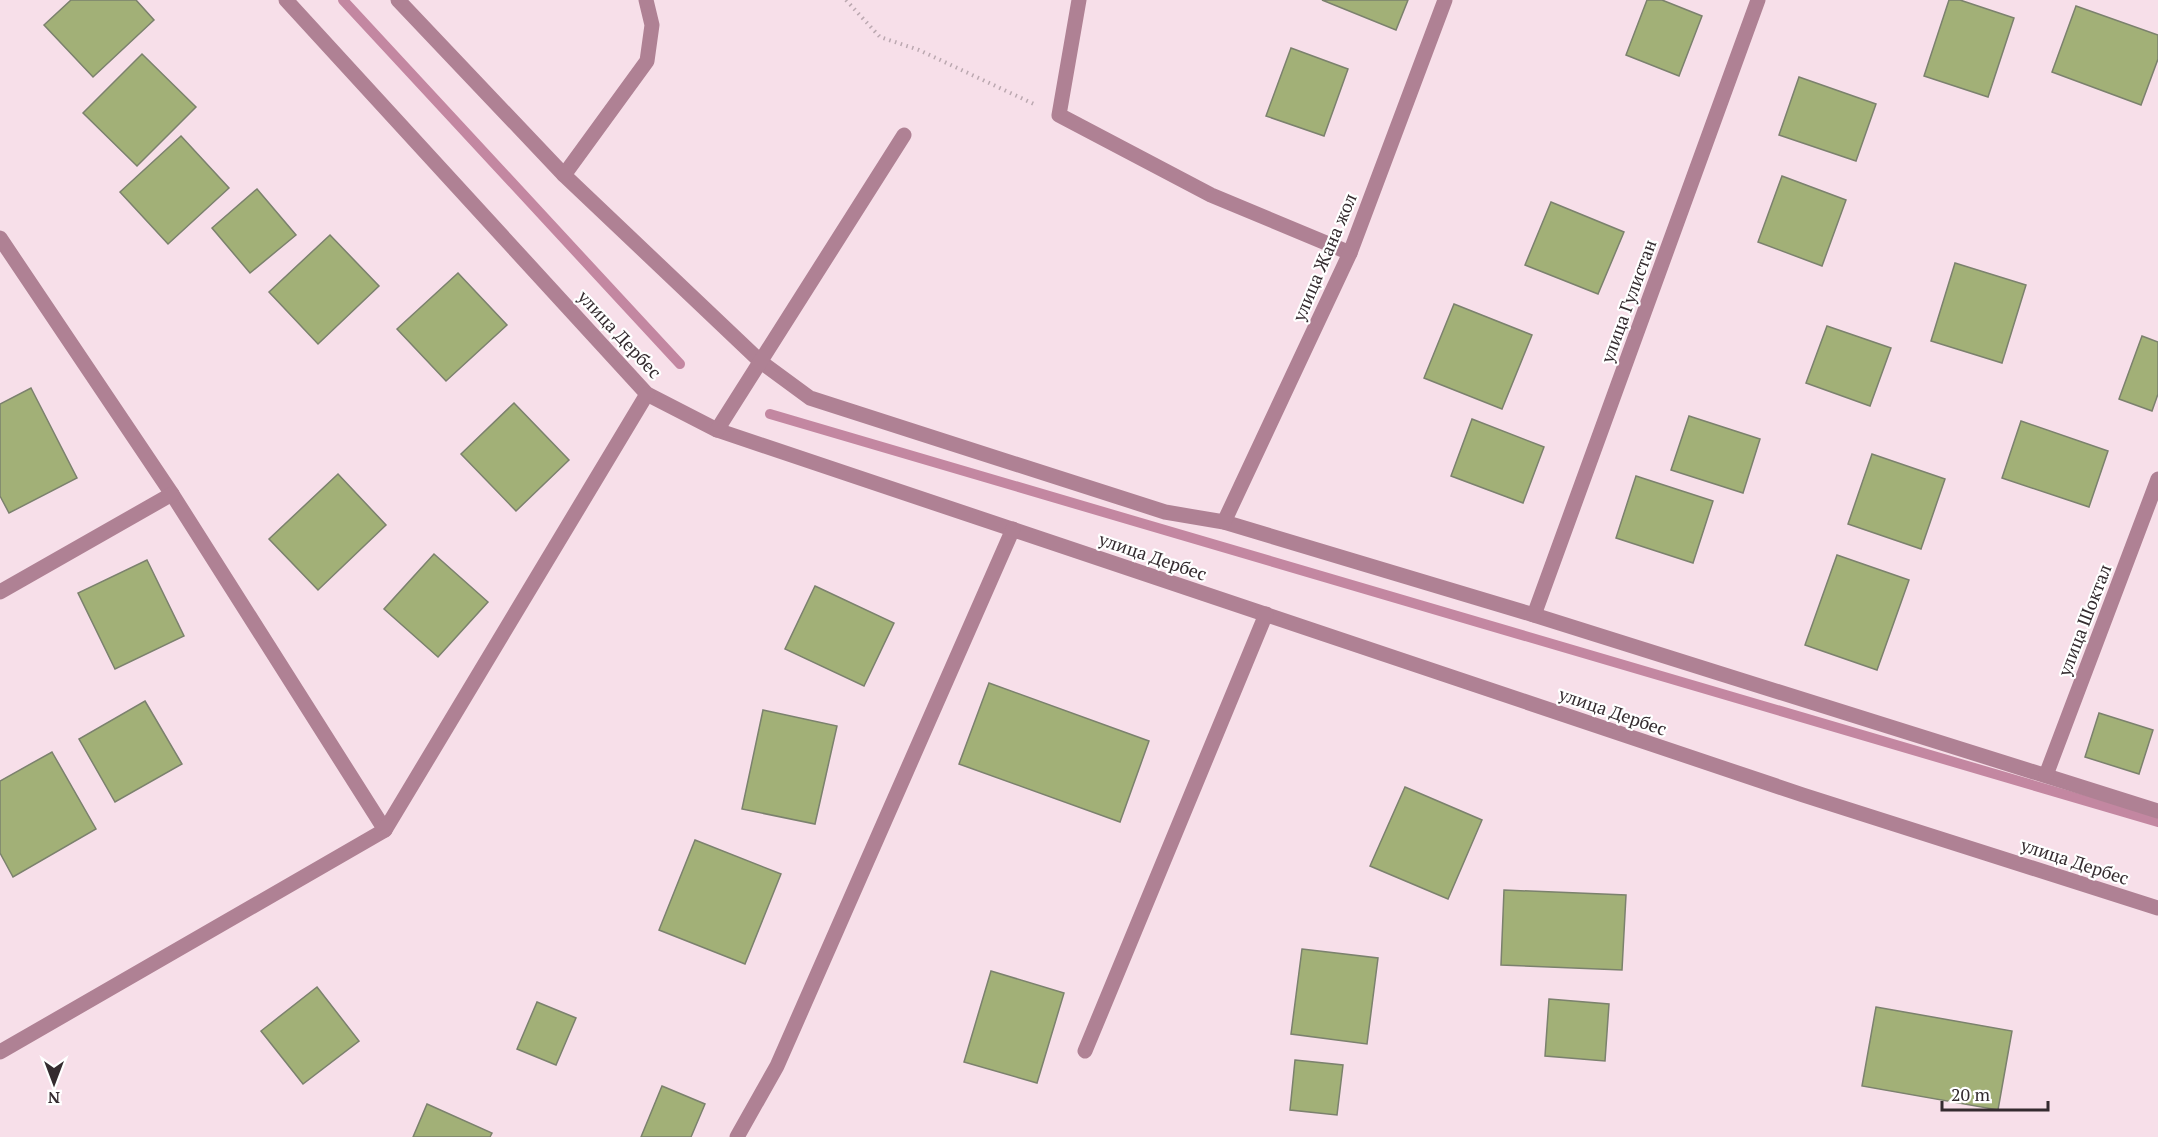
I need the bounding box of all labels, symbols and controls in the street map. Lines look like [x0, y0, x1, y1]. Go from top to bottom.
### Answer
street label: улица Жана жол [1286, 189, 1362, 326]
street label: улица Гулистан [1594, 236, 1661, 367]
street label: улица Дербес [572, 284, 667, 383]
street label: улица Дербес [1095, 526, 1210, 586]
street label: улица Шоктал [2051, 560, 2116, 680]
street label: улица Дербес [1555, 681, 1670, 741]
street label: улица Дербес [2017, 832, 2132, 890]
north arrow [24, 1053, 84, 1113]
scale bar [1942, 1074, 2048, 1112]
text: 20 m [1951, 1082, 1991, 1106]
text: N [48, 1087, 60, 1109]

